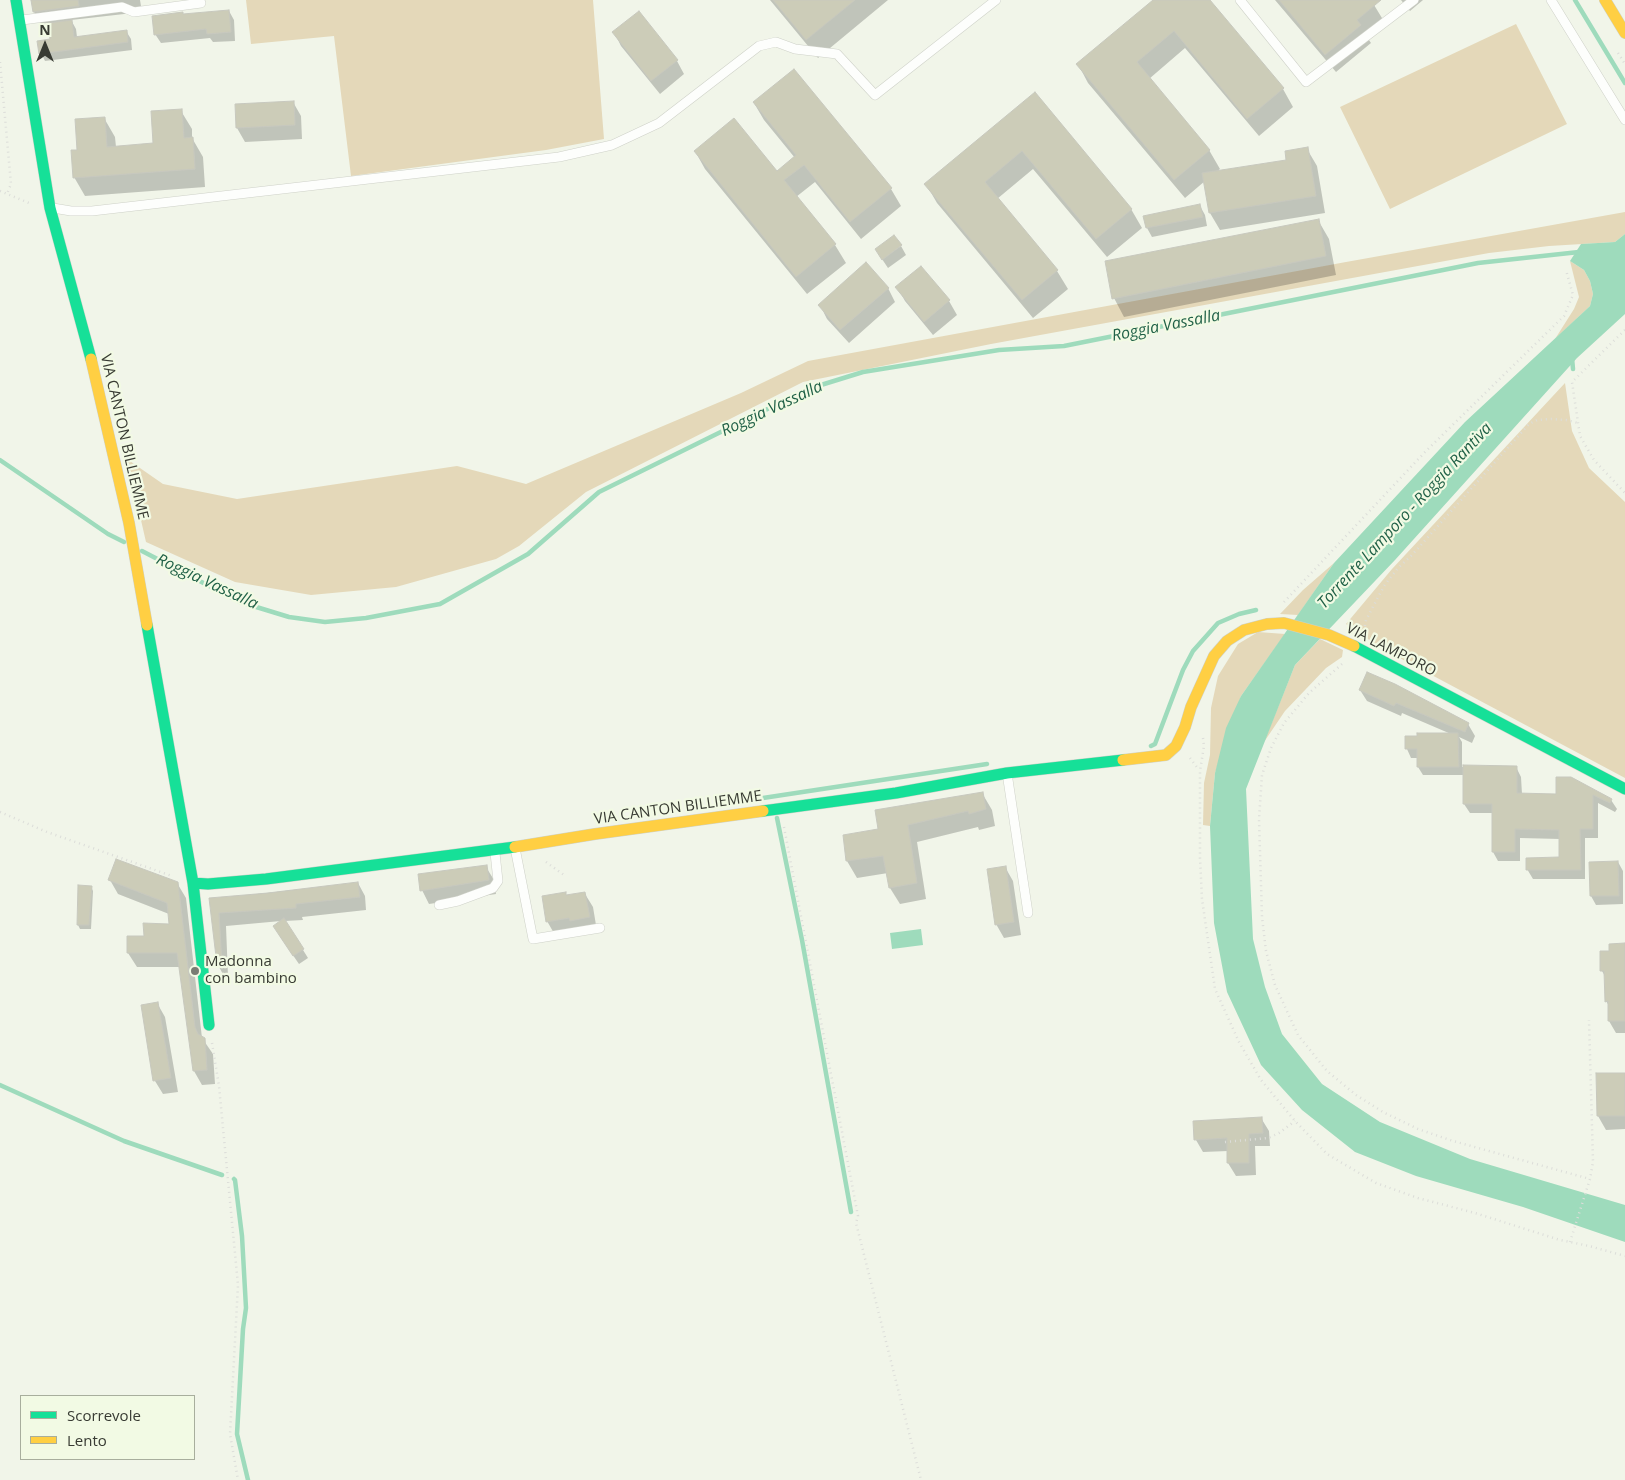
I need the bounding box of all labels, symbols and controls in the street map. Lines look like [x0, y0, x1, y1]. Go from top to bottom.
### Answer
north arrow [20, 20, 70, 70]
text: N [39, 20, 51, 39]
water label: Roggia Vassalla [1110, 306, 1222, 346]
street label: VIA CANTON BILLIEMME [96, 353, 152, 521]
water label: Roggia Vassalla [718, 377, 826, 441]
water label: Torrente Lamporo - Roggia Rantiva [1314, 419, 1496, 613]
water label: Roggia Vassalla [153, 550, 261, 614]
street label: VIA LAMPORO [1343, 620, 1439, 680]
street label: VIA CANTON BILLIEMME [593, 787, 763, 829]
place label: Madonna con bambino [205, 953, 297, 988]
marker: Madonna con bambino [189, 965, 201, 977]
legend [20, 1395, 195, 1460]
text: Scorrevole [67, 1405, 141, 1425]
text: Lento [67, 1430, 107, 1450]

